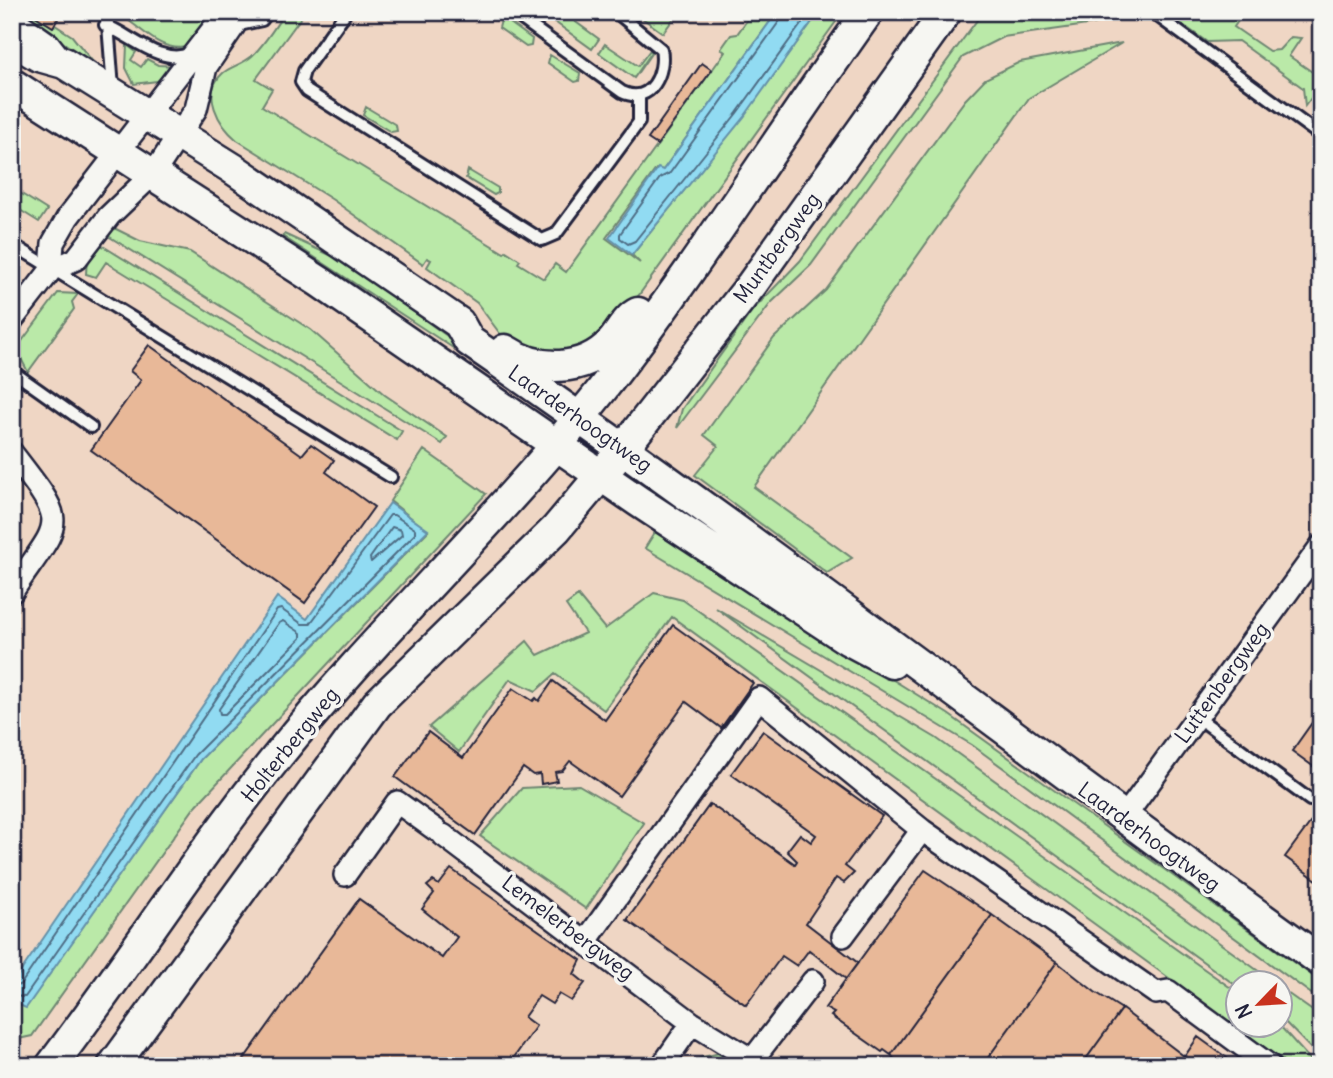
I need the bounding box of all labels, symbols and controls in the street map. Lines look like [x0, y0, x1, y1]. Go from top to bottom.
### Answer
street label: Muntbergweg [727, 187, 826, 309]
street label: Laarderhoogtweg [503, 359, 658, 478]
street label: Luttenbergweg [1169, 617, 1275, 749]
street label: Holterbergweg [235, 681, 344, 808]
street label: Laarderhoogtweg [1073, 776, 1226, 897]
street label: Lemelerbergweg [497, 869, 640, 986]
north arrow [1224, 970, 1294, 1040]
text: N [1230, 1000, 1257, 1022]

